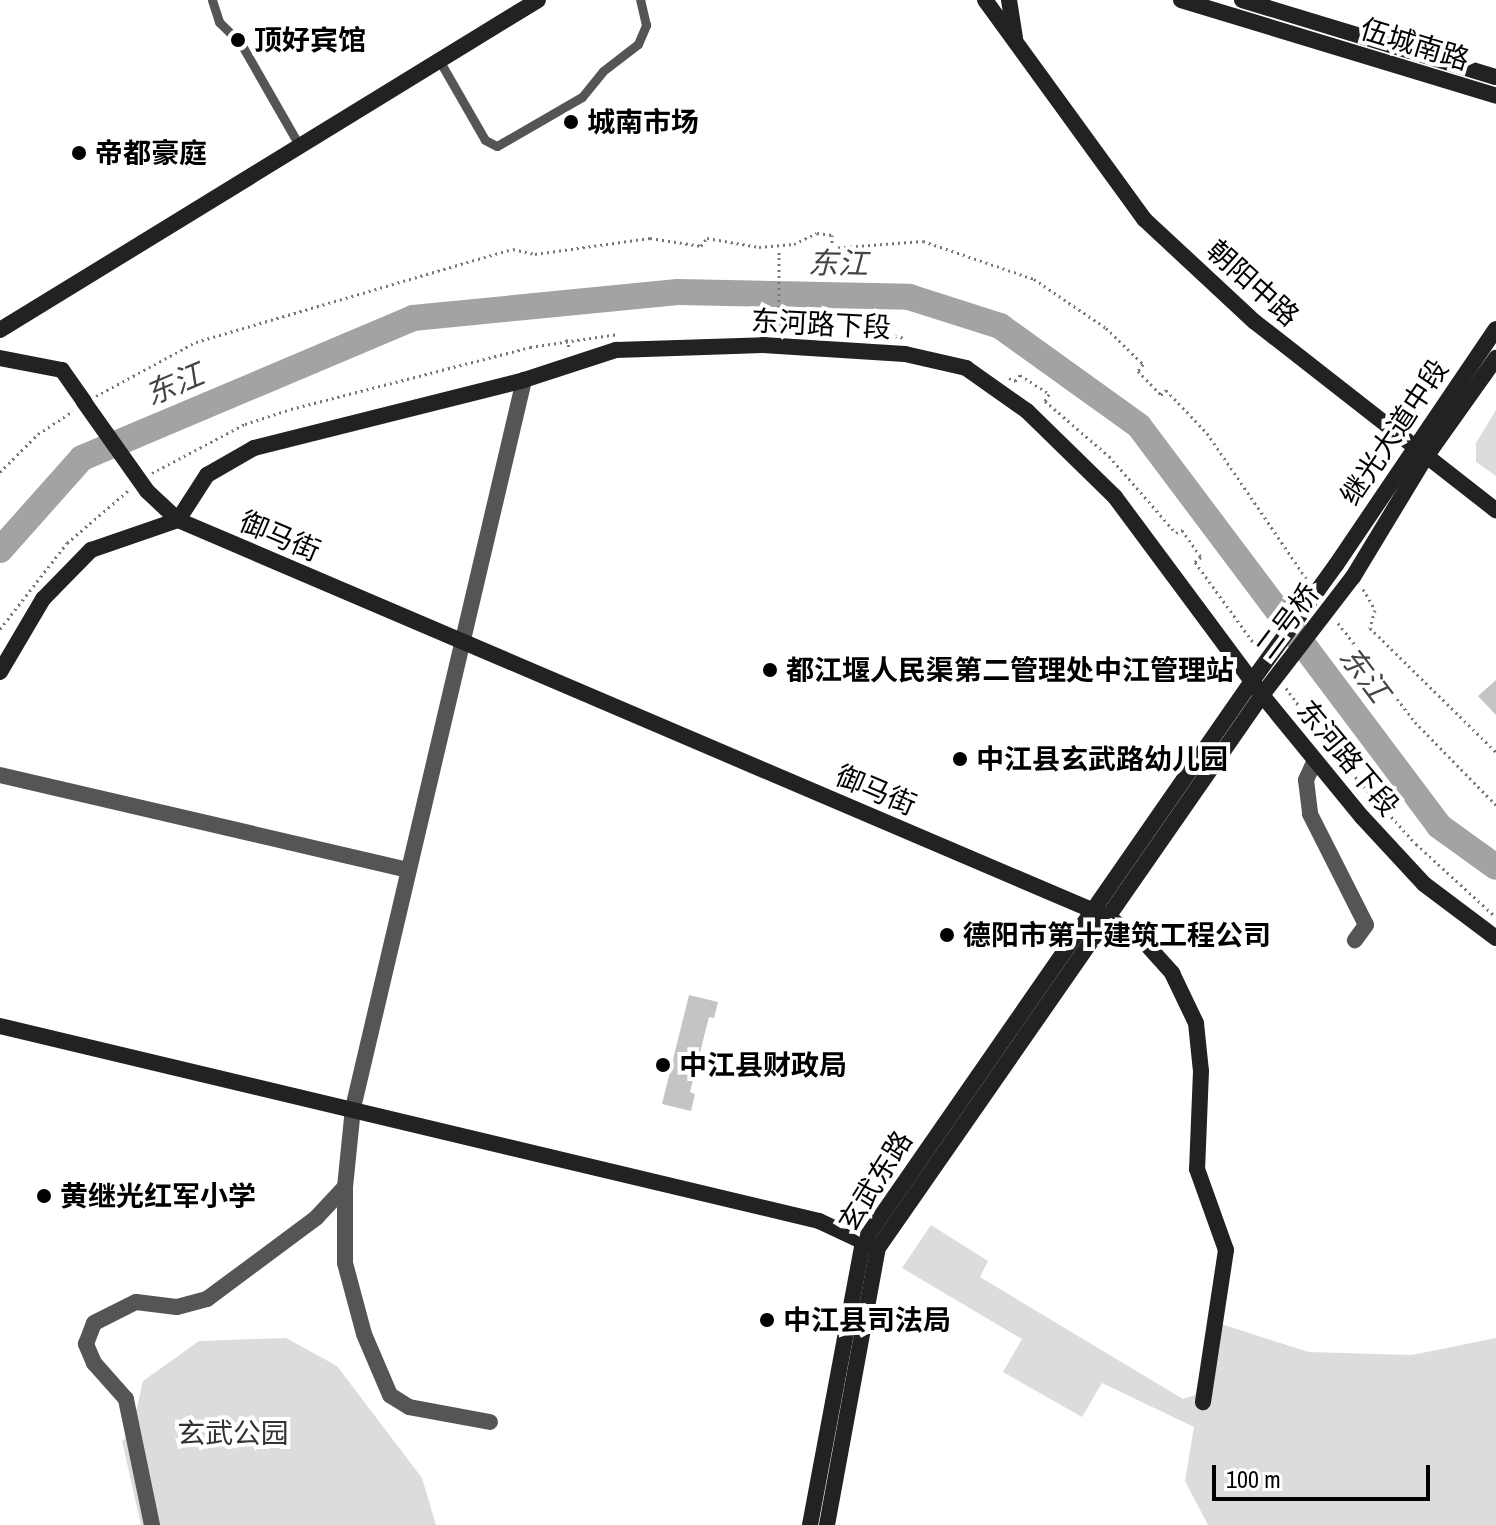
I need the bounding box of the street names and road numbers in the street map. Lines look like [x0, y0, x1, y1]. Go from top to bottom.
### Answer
street label: 伍城南路 [1357, 12, 1473, 76]
street label: 朝阳中路 [1200, 233, 1306, 333]
street label: 东河路下段 [750, 304, 892, 344]
street label: 继光大道中段 [1333, 353, 1455, 511]
street label: 御马街 [235, 504, 325, 568]
street label: 二号桥 [1248, 577, 1326, 665]
street label: 东河路下段 [1290, 694, 1406, 822]
street label: 御马街 [831, 758, 921, 822]
street label: 玄武东路 [831, 1125, 919, 1237]

